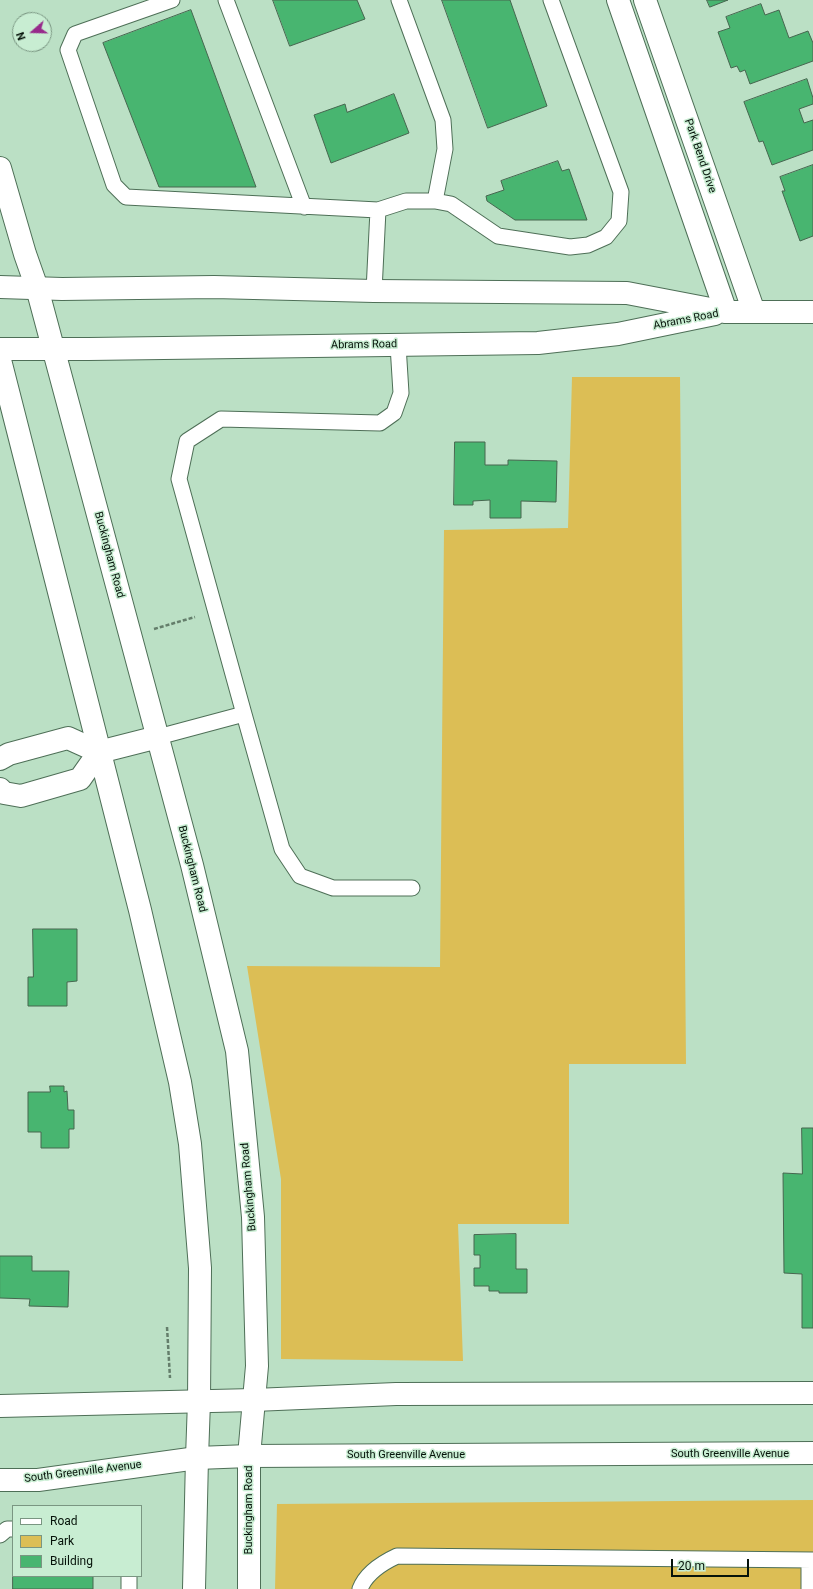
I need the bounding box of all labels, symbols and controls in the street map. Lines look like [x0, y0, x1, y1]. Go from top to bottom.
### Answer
north arrow [12, 12, 52, 52]
text: N [14, 30, 29, 42]
street label: Park Bend Drive [681, 117, 719, 195]
street label: Abrams Road [652, 307, 720, 333]
street label: Abrams Road [331, 338, 397, 352]
street label: Buckingham Road [91, 510, 127, 600]
street label: Buckingham Road [175, 824, 209, 914]
street label: Buckingham Road [239, 1142, 259, 1232]
street label: South Greenville Avenue [671, 1447, 789, 1461]
street label: South Greenville Avenue [347, 1448, 465, 1462]
street label: South Greenville Avenue [24, 1458, 142, 1486]
street label: Buckingham Road [242, 1466, 256, 1554]
legend [12, 1505, 142, 1577]
text: Road [50, 1514, 78, 1528]
text: Park [50, 1534, 74, 1548]
scale bar [673, 1551, 751, 1577]
text: Building [50, 1554, 93, 1568]
text: 20 m [678, 1559, 705, 1573]

